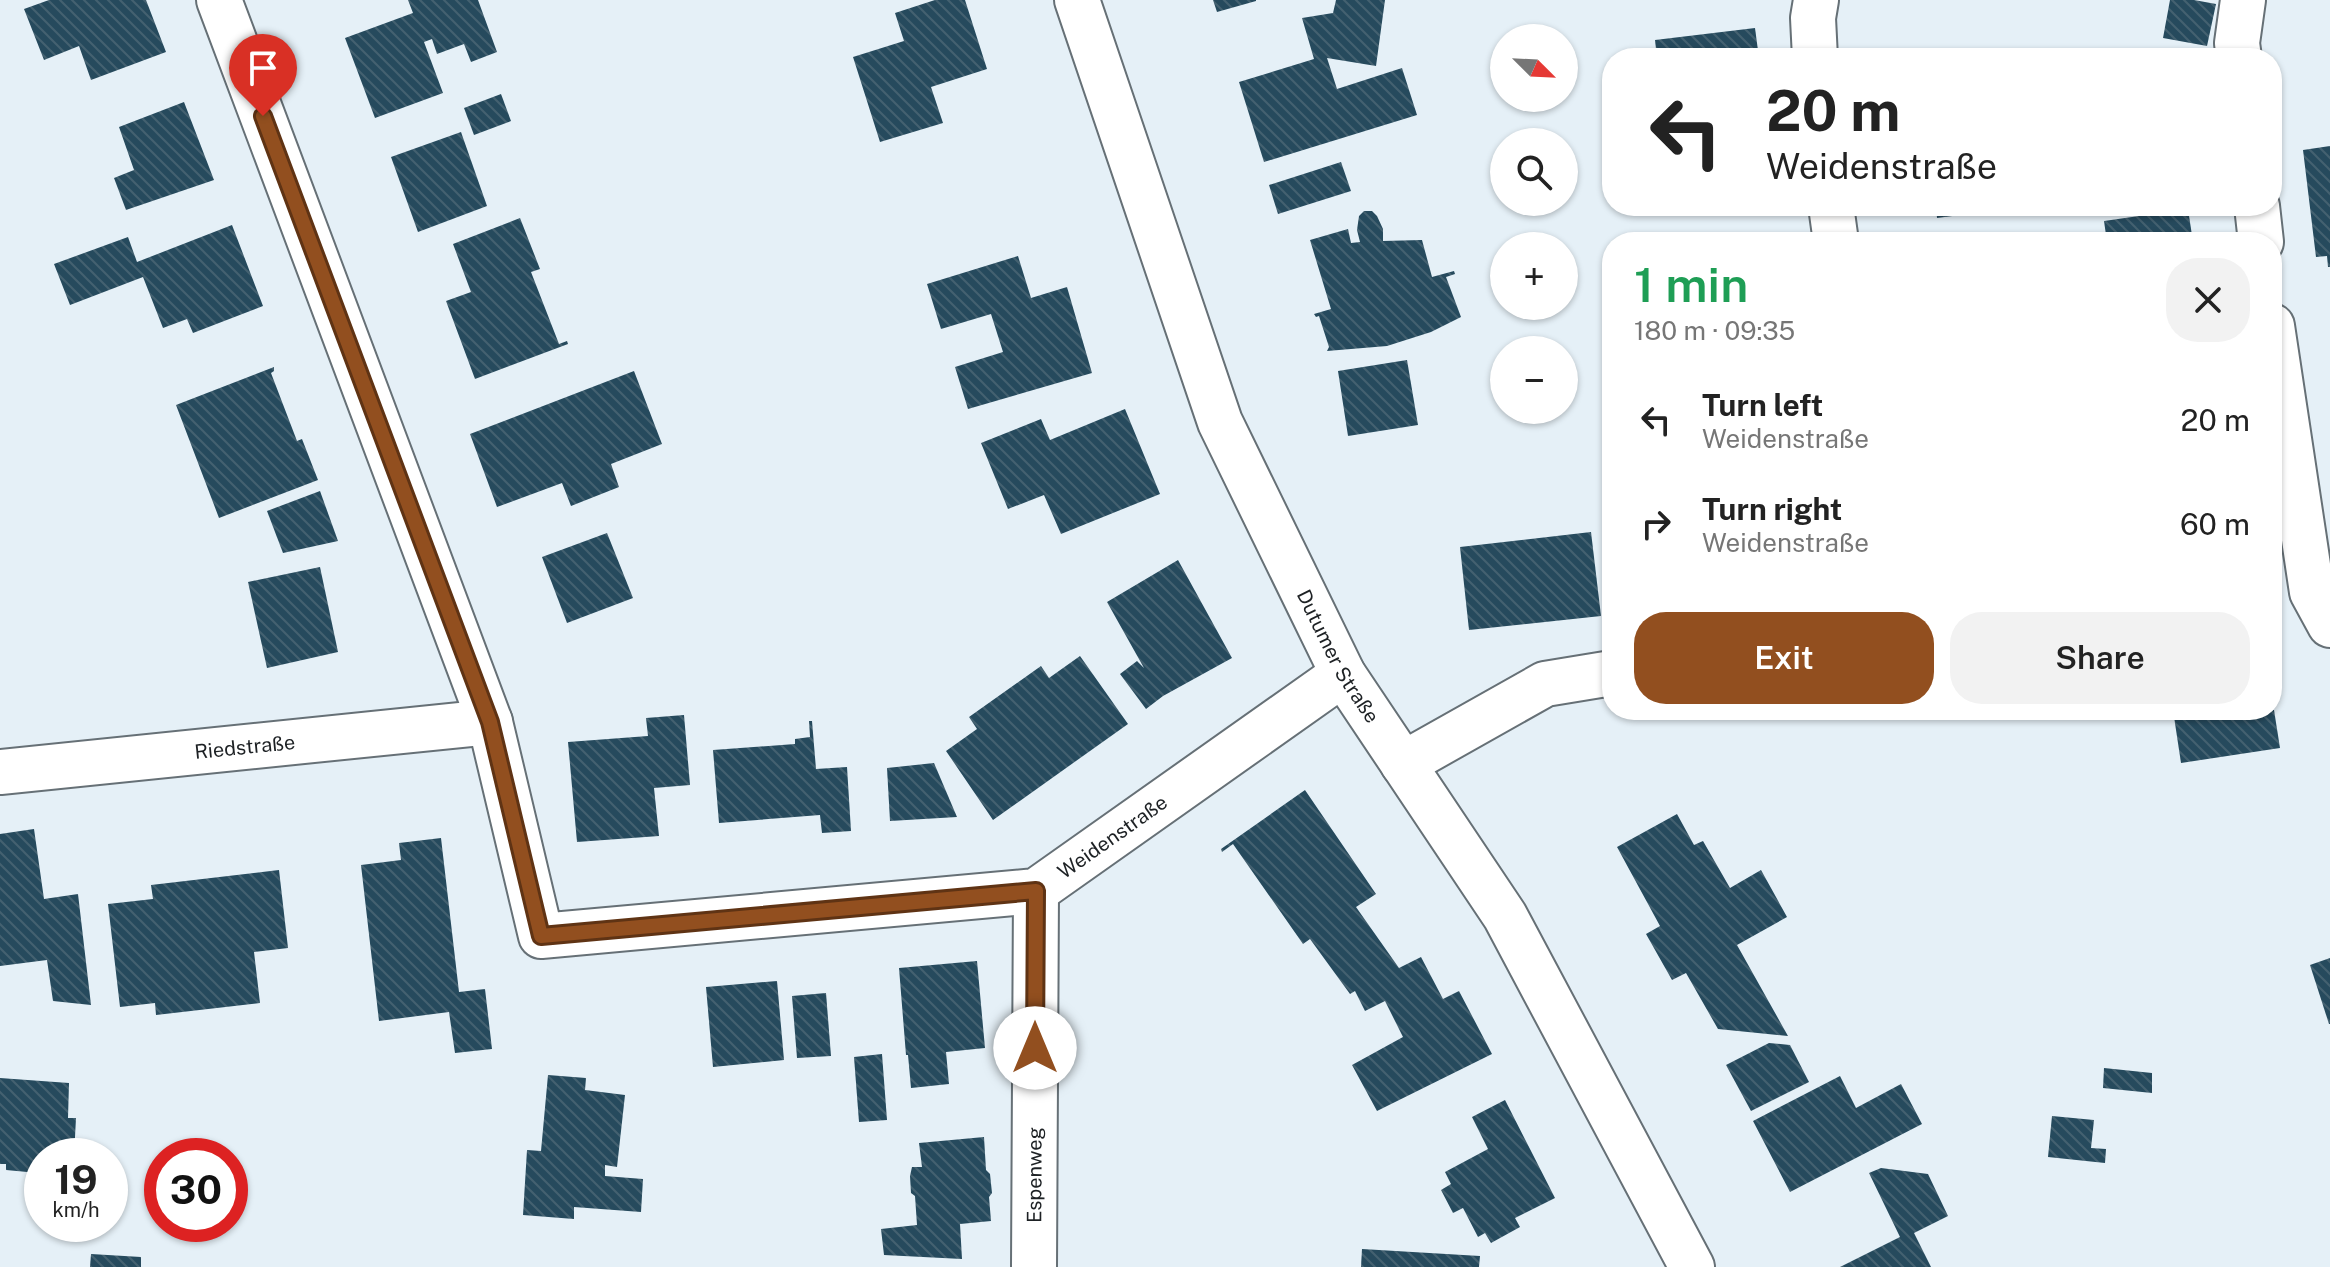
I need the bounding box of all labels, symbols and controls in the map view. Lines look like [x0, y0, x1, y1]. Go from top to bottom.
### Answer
north arrow [1490, 24, 1578, 112]
map controls [1490, 24, 1578, 424]
pin [229, 34, 297, 116]
icon: arrive [241, 46, 285, 90]
text: 20 m [1766, 78, 1900, 144]
icon: left [1634, 80, 1738, 184]
button: search [1490, 128, 1578, 216]
text: Weidenstraße [1766, 145, 1997, 187]
button: + [1490, 232, 1578, 320]
text: 1 min [1634, 256, 1748, 313]
button: close [2166, 258, 2250, 342]
text: 180 m · 09:35 [1634, 315, 1795, 346]
button: − [1490, 336, 1578, 424]
text: Turn left [1702, 387, 1823, 423]
icon: left [1634, 398, 1678, 442]
text: 20 m [2181, 402, 2250, 438]
text: Weidenstraße [1702, 423, 1869, 454]
text: Turn right [1702, 491, 1842, 527]
icon: right [1634, 502, 1678, 546]
text: 60 m [2180, 506, 2250, 542]
text: Weidenstraße [1702, 527, 1869, 558]
street label: Dutumer Straße [1292, 586, 1384, 728]
button: Exit [1634, 612, 1934, 704]
button: Share [1950, 612, 2250, 704]
street label: Riedstraße [193, 730, 296, 764]
street label: Weidenstraße [1053, 790, 1172, 884]
position arrow [993, 1006, 1077, 1090]
street label: Espenweg [1022, 1127, 1047, 1223]
speed limit sign: 30 [144, 1138, 248, 1242]
text: 19 [54, 1156, 98, 1203]
text: km/h [52, 1198, 100, 1222]

